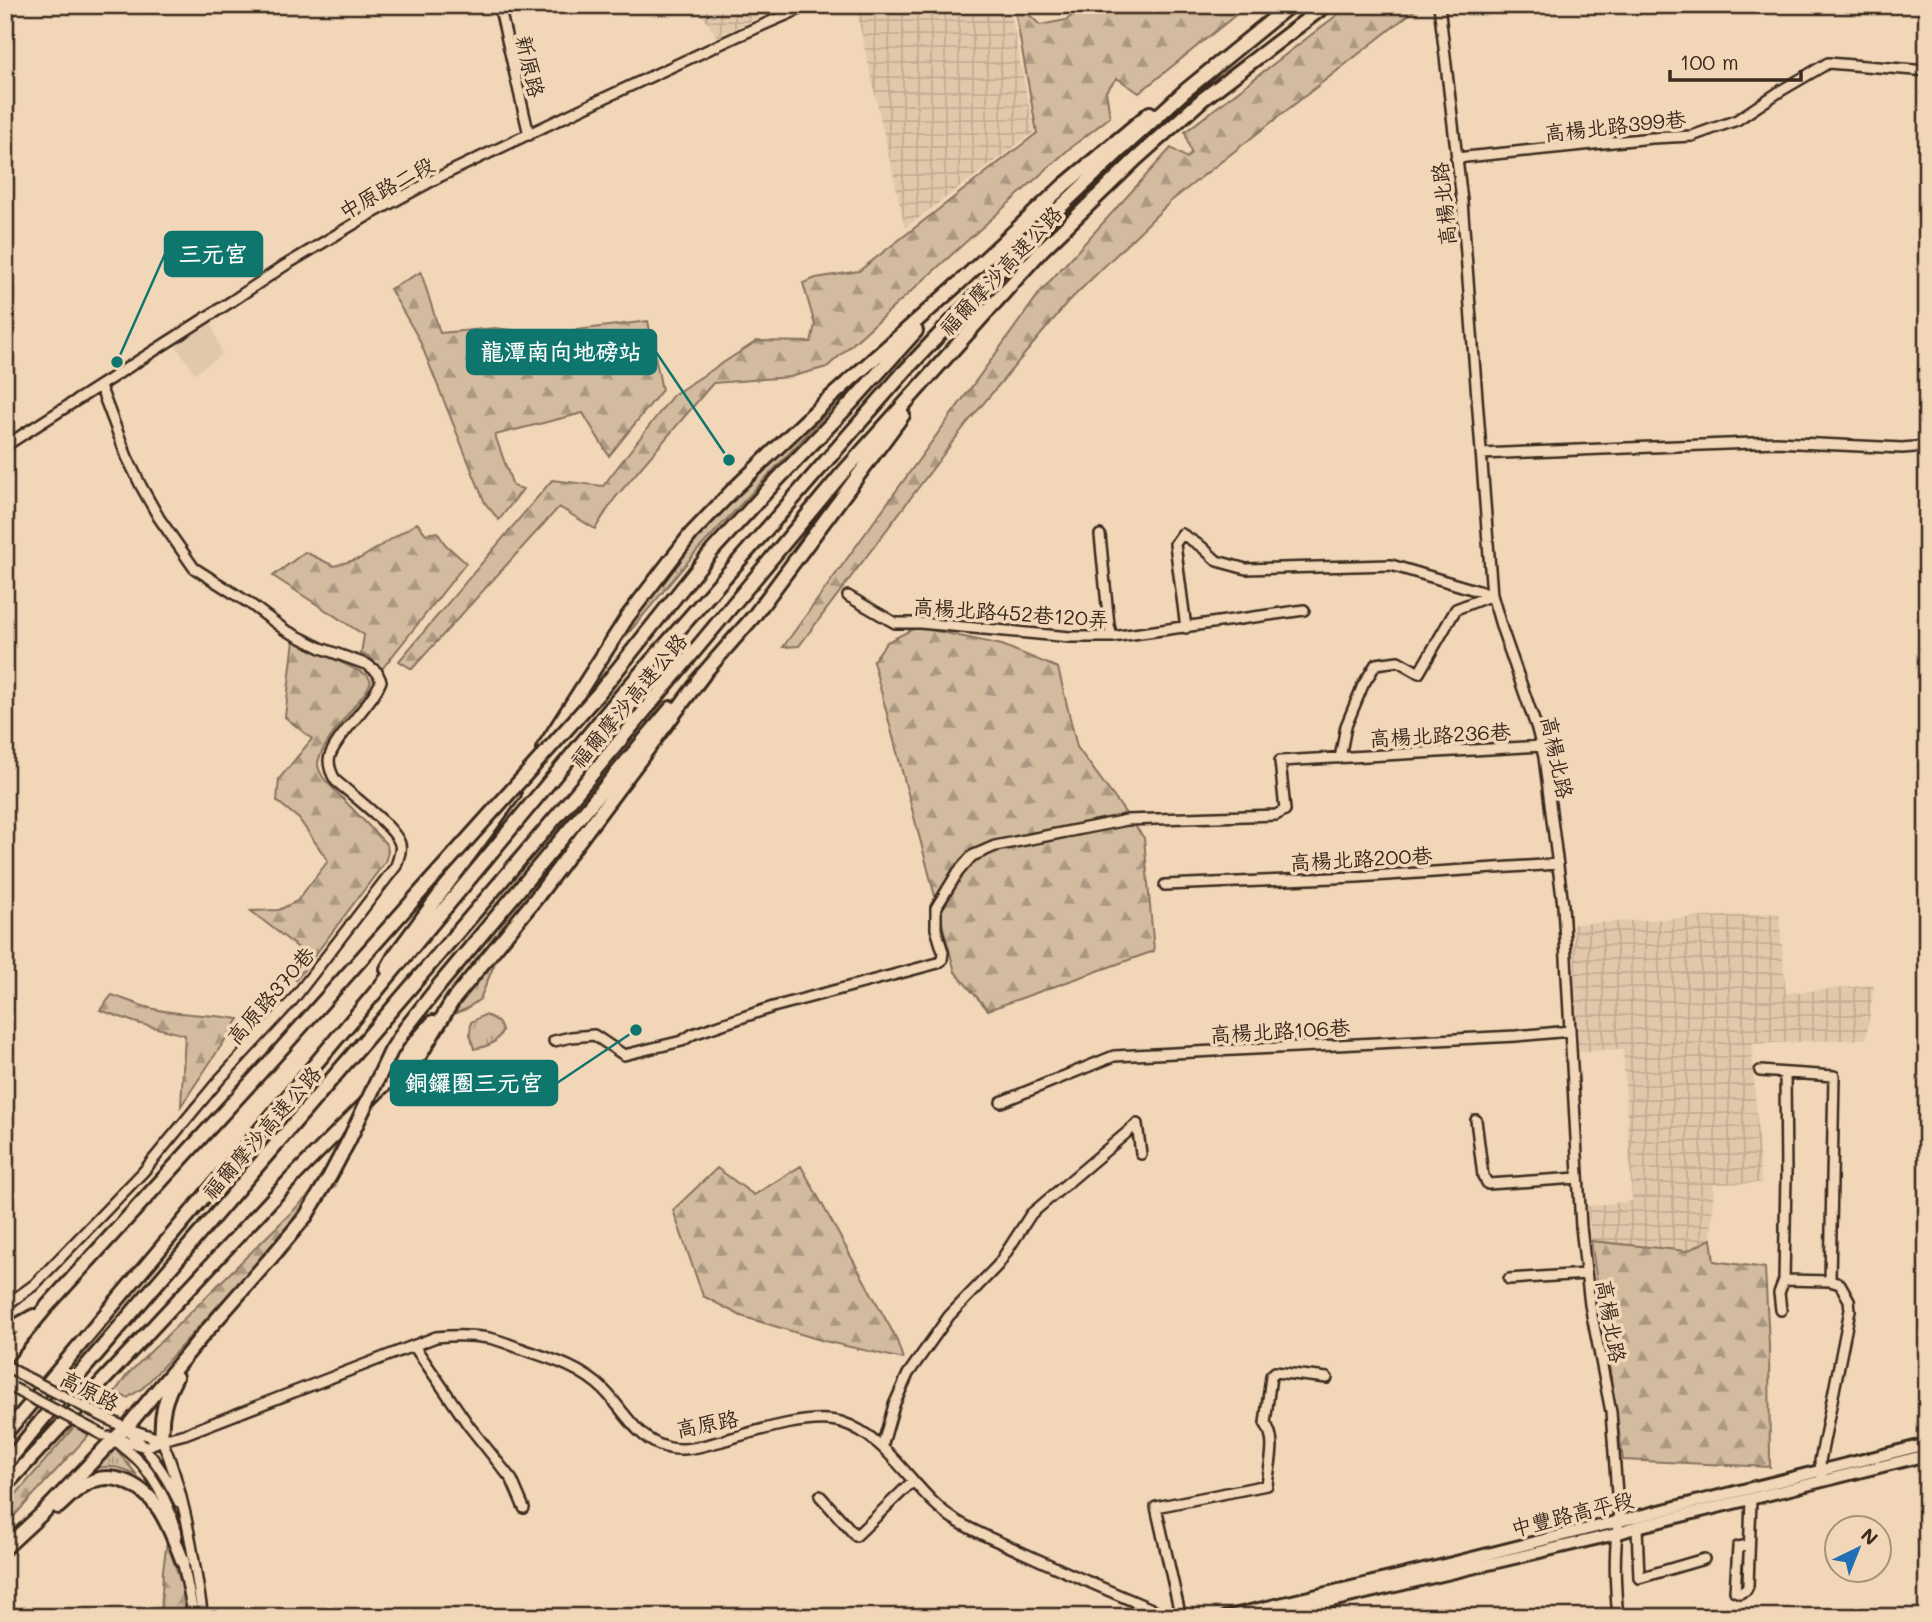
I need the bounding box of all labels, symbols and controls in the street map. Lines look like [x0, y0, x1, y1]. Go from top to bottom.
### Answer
street label: 新原路 [511, 32, 551, 100]
scale bar [1670, 38, 1801, 82]
text: 100 m [1680, 48, 1739, 75]
street label: 高楊北路399巷 [1543, 104, 1687, 146]
street label: 中原路二段 [334, 150, 438, 224]
street label: 高楊北路 [1425, 161, 1461, 247]
street label: 福爾摩沙高速公路 [933, 199, 1067, 341]
callout: 三元宮 [165, 232, 262, 276]
text: 三元宮 [179, 238, 248, 268]
callout: 龍潭南向地磅站 [467, 330, 656, 374]
text: 龍潭南向地磅站 [481, 336, 642, 366]
street label: 高楊北路452巷120弄 [912, 592, 1110, 632]
street label: 福爾摩沙高速公路 [564, 627, 692, 773]
street label: 高楊北路 [1536, 713, 1580, 801]
street label: 高楊北路236巷 [1369, 717, 1511, 751]
street label: 高楊北路200巷 [1289, 841, 1433, 875]
street label: 高原路370巷 [220, 941, 320, 1049]
street label: 高楊北路106巷 [1209, 1013, 1351, 1047]
street label: 福爾摩沙高速公路 [196, 1060, 326, 1204]
callout: 銅鑼圈三元宮 [391, 1061, 557, 1105]
text: 銅鑼圈三元宮 [405, 1067, 543, 1097]
street label: 高楊北路 [1591, 1277, 1633, 1365]
street label: 高原路 [56, 1364, 124, 1416]
street label: 高原路 [674, 1404, 740, 1442]
street label: 中豐路高平段 [1508, 1485, 1636, 1541]
north arrow [1824, 1514, 1894, 1584]
text: N [1856, 1522, 1884, 1550]

